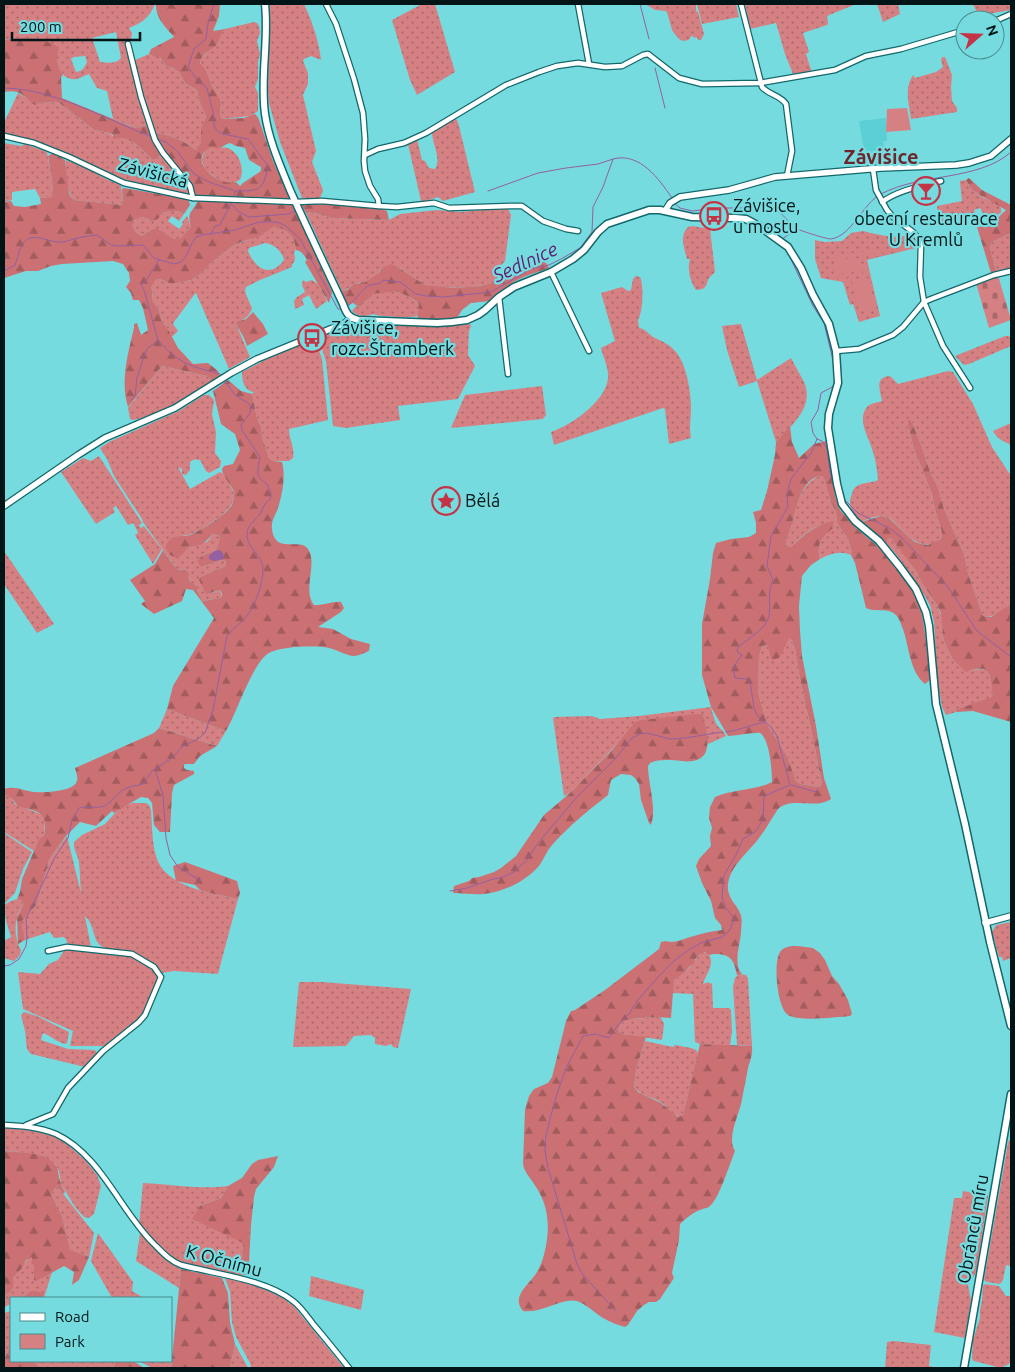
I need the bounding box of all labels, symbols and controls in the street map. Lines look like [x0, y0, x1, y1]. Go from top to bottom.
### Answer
scale bar [12, 10, 140, 42]
north arrow [955, 10, 1005, 60]
text: 200 m [20, 18, 62, 35]
text: N [983, 23, 1002, 38]
district label: Závišice [843, 145, 919, 168]
street label: Závišická [116, 153, 190, 191]
bar icon: obecní restaurace U Kremlů [911, 176, 941, 206]
place label: Závišice, u mostu [733, 195, 800, 236]
bus stop icon: Závišice, u mostu [699, 201, 729, 231]
place label: obecní restaurace U Kremlů [854, 208, 998, 249]
water label: Sedlnice [488, 237, 561, 287]
place label: Závišice, rozc.Štramberk [331, 317, 454, 358]
bus stop icon: Závišice, rozc.Štramberk [297, 323, 327, 353]
place icon: Bělá [431, 486, 461, 516]
place label: Bělá [465, 490, 500, 510]
street label: Obránců míru [953, 1173, 991, 1285]
street label: K Očnímu [184, 1240, 264, 1280]
legend [10, 1297, 172, 1362]
text: Road [55, 1308, 90, 1325]
text: Park [55, 1333, 85, 1350]

